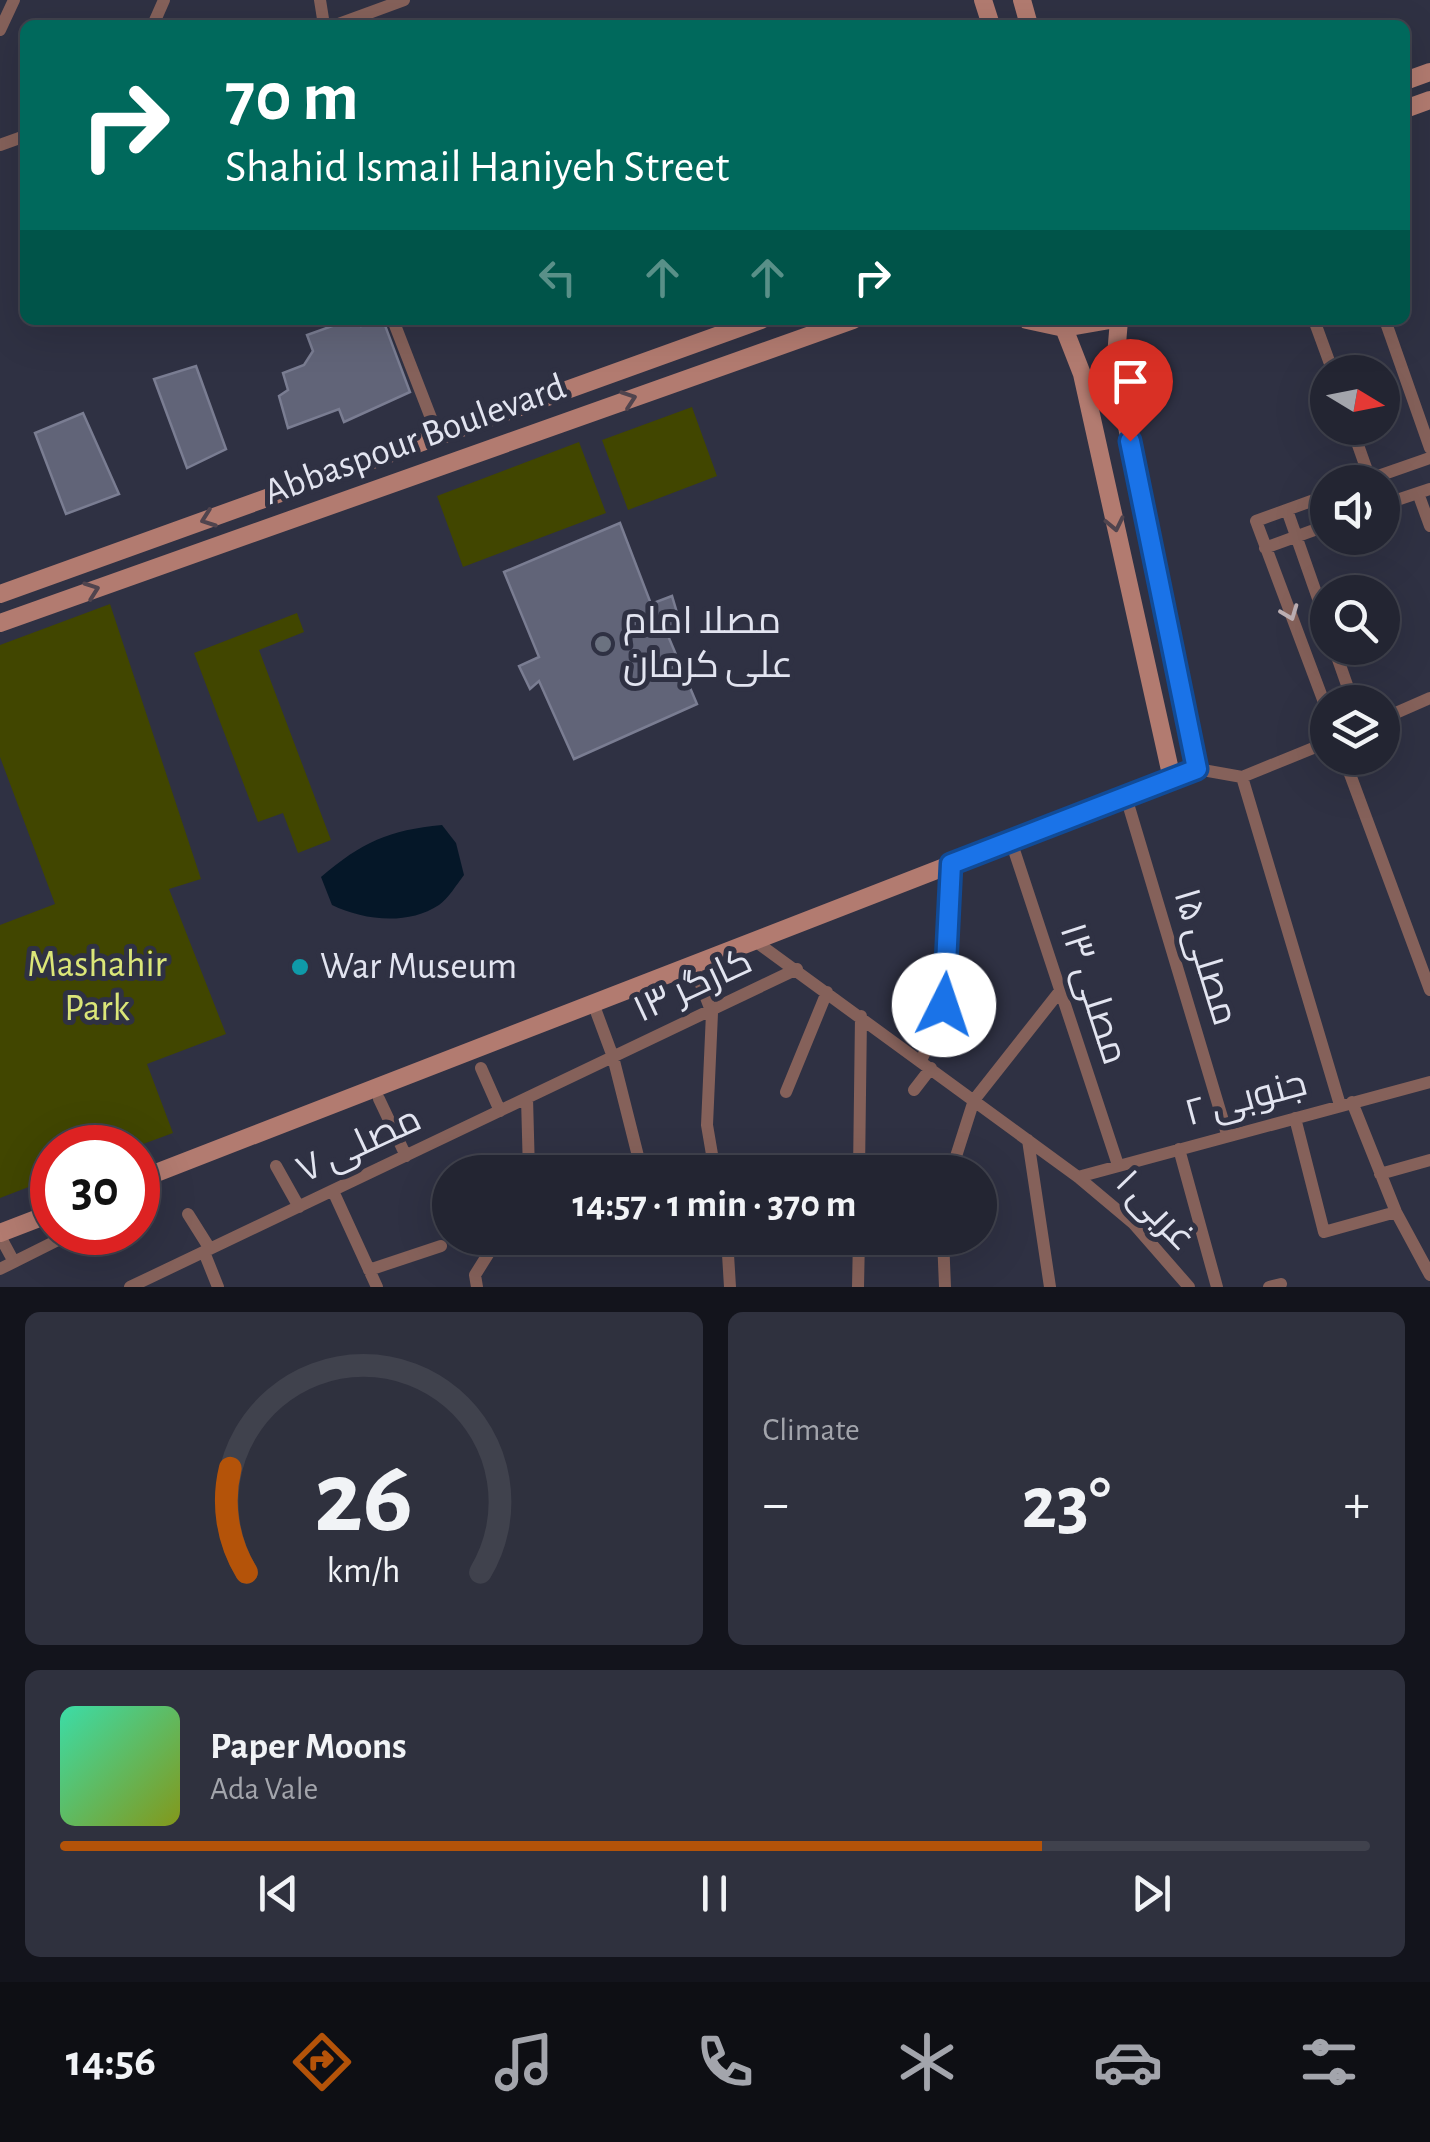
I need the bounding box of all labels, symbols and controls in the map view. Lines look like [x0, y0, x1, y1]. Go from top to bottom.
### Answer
icon: right [60, 60, 190, 190]
text: 70 m [225, 63, 359, 133]
text: Shahid Ismail Haniyeh Street [225, 145, 729, 190]
icon: left [530, 250, 585, 305]
icon: ahead [635, 250, 690, 305]
icon: ahead [740, 250, 795, 305]
icon: right [845, 250, 900, 305]
pin [1088, 339, 1173, 442]
icon: arrive [1103, 354, 1158, 409]
north arrow [1310, 355, 1400, 445]
map controls [1310, 355, 1400, 775]
street label: Abbaspour Boulevard [259, 368, 571, 512]
one-way arrow [619, 390, 636, 410]
button: sound [1310, 465, 1400, 555]
one-way arrow [201, 507, 218, 528]
one-way arrow [1103, 515, 1124, 532]
button: search [1310, 575, 1400, 665]
one-way arrow [82, 581, 99, 602]
place label: مصلا امام علی کرمان [623, 603, 793, 687]
one-way arrow [1278, 603, 1298, 620]
marker: مصلا امام علی کرمان [592, 633, 614, 655]
button: layers [1310, 685, 1400, 775]
street label: مصلی ۱۵ [1164, 884, 1244, 1030]
street label: مصلی ۱۳ [1051, 919, 1134, 1070]
street label: کارگر ۱۳ [628, 942, 758, 1031]
park label: Mashahir Park [27, 946, 168, 1028]
place label: War Museum [320, 948, 517, 986]
position arrow [892, 953, 996, 1057]
marker: War Museum [289, 956, 311, 978]
street label: جنوبی ۲ [1181, 1065, 1311, 1135]
street label: مصلی ۷ [291, 1100, 428, 1192]
speed limit sign: 30 [30, 1125, 160, 1255]
street label: ۱ غربی [1107, 1163, 1202, 1260]
text: 14:57 · 1 min · 370 m [573, 1186, 856, 1224]
text: Climate [763, 1414, 860, 1446]
text: 26 [314, 1447, 413, 1551]
text: 23° [1021, 1467, 1111, 1542]
text: − [763, 1477, 789, 1532]
text: + [1344, 1477, 1370, 1532]
text: km/h [327, 1553, 401, 1589]
text: Paper Moons [210, 1728, 407, 1766]
text: Ada Vale [210, 1773, 318, 1805]
icon: previous [251, 1866, 306, 1921]
icon: pause [687, 1866, 742, 1921]
icon: next [1124, 1866, 1179, 1921]
icon: directions [287, 2027, 357, 2097]
icon: music [489, 2027, 559, 2097]
icon: phone [690, 2027, 760, 2097]
icon: climate [892, 2027, 962, 2097]
icon: car [1093, 2027, 1163, 2097]
icon: filters [1294, 2027, 1364, 2097]
text: 14:56 [66, 2039, 156, 2084]

